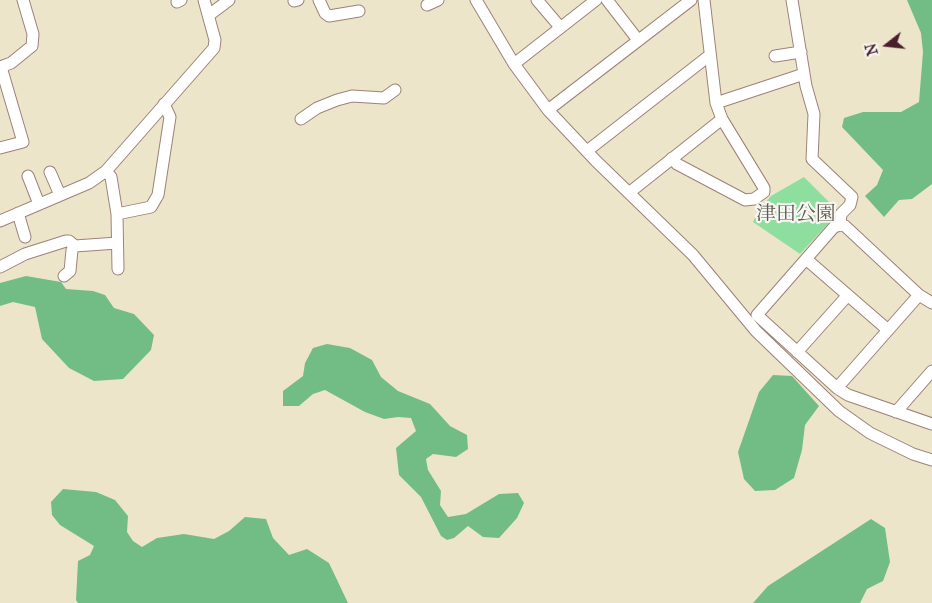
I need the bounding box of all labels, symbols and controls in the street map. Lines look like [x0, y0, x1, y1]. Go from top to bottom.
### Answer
north arrow [862, 20, 912, 70]
text: N [862, 41, 882, 57]
park label: 津田公園 [756, 203, 836, 227]

